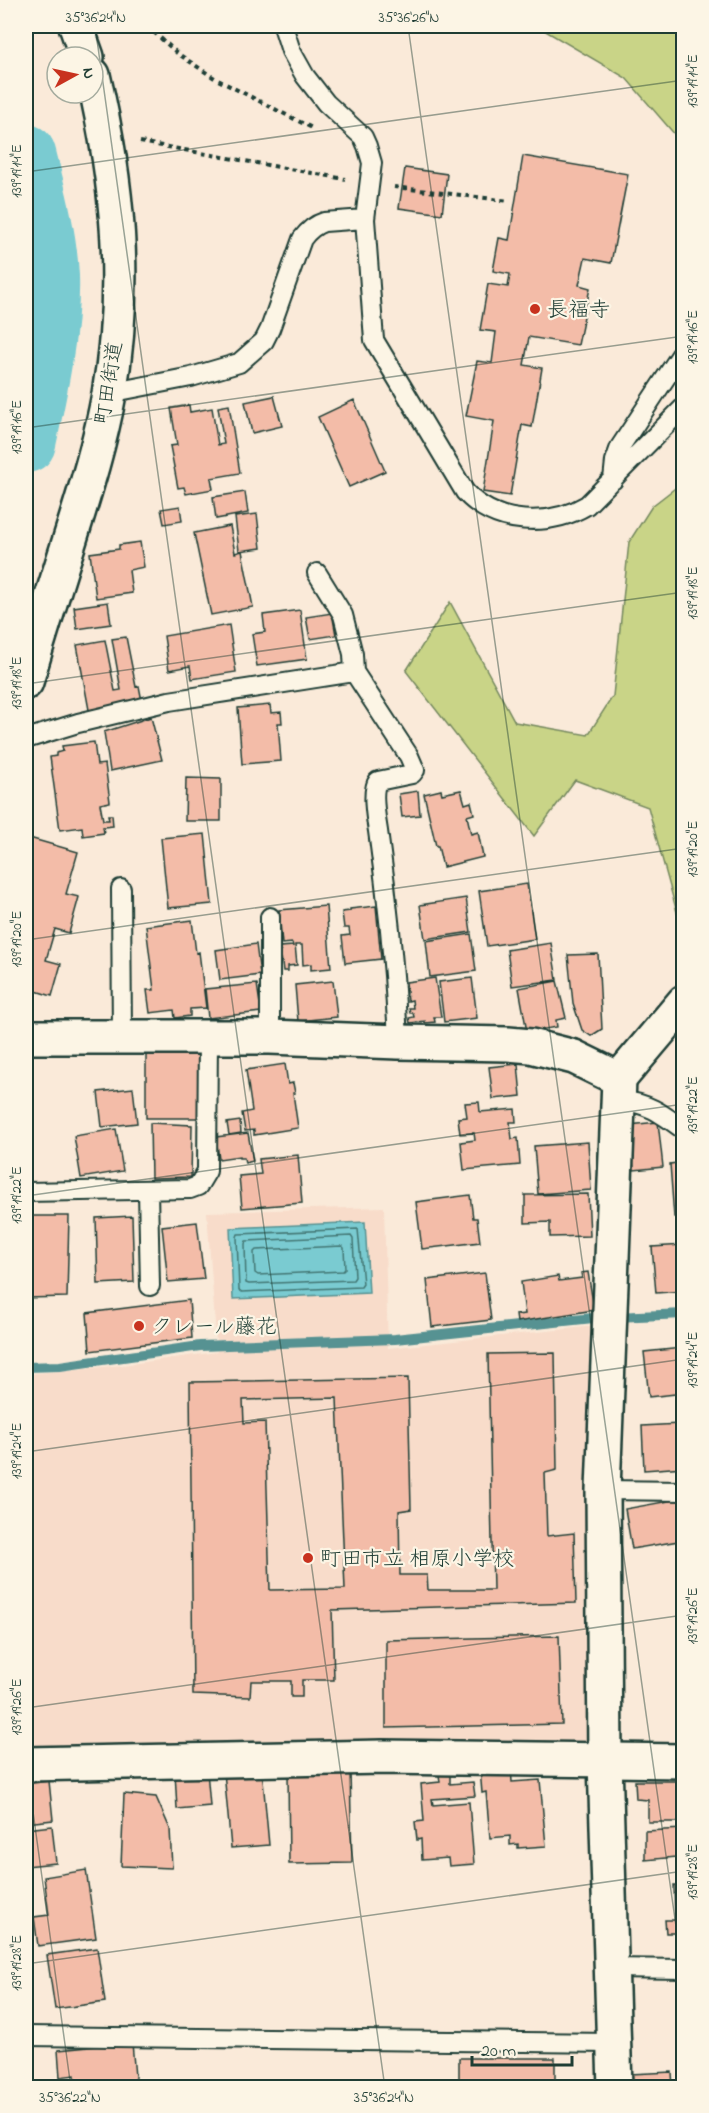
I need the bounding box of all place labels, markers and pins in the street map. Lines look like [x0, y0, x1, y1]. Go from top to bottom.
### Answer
place label: 長福寺 [547, 296, 610, 326]
marker: 長福寺 [528, 302, 542, 316]
place label: クレール藤花 [151, 1313, 277, 1343]
marker: クレール藤花 [132, 1319, 146, 1333]
place label: 町田市立 相原小学校 [320, 1545, 514, 1575]
marker: 町田市立 相原小学校 [301, 1551, 315, 1565]

